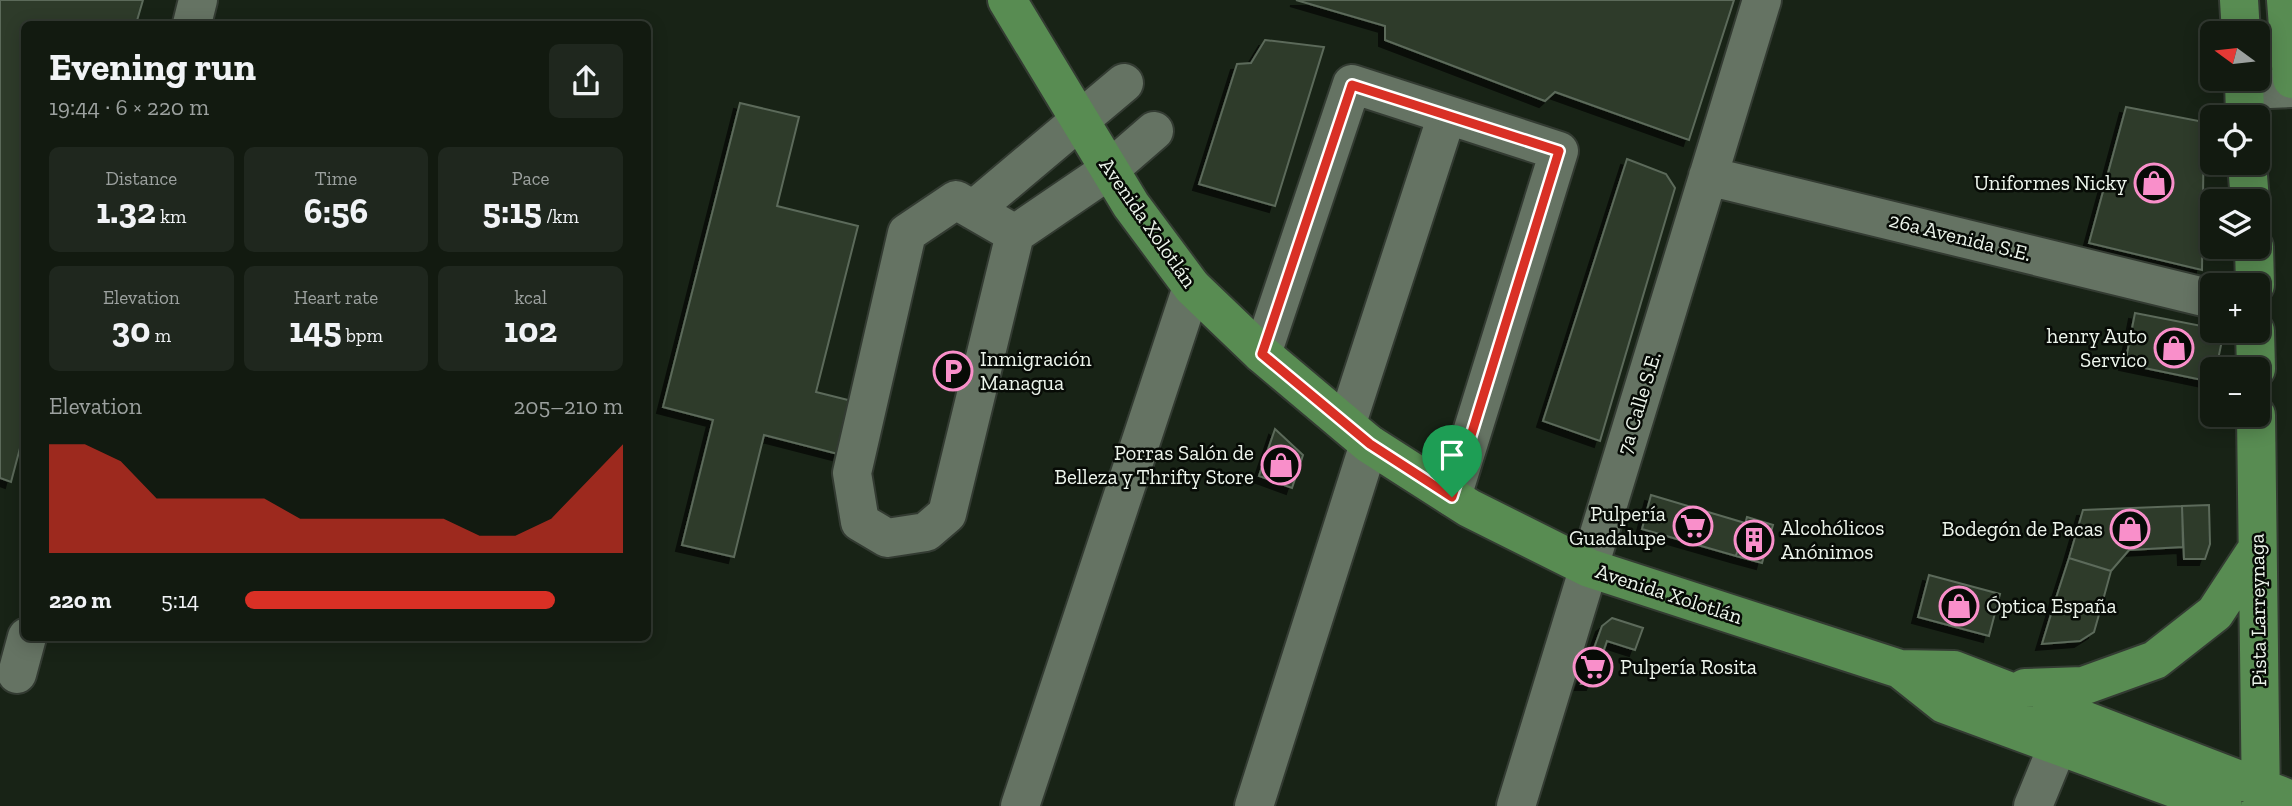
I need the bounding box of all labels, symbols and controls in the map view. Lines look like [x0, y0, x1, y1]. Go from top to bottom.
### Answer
north arrow [2200, 21, 2270, 91]
map controls [2200, 21, 2270, 427]
text: Evening run [49, 44, 256, 90]
button: share [549, 44, 623, 118]
text: 19:44 · 6 × 220 m [49, 93, 209, 121]
button: locate [2200, 105, 2270, 175]
street label: Avenida Xolotlán [1094, 153, 1202, 292]
shop icon: Uniformes Nicky [2133, 162, 2175, 204]
text: Distance [105, 167, 177, 190]
text: Time [315, 167, 357, 190]
text: Pace [512, 167, 550, 190]
place label: Uniformes Nicky [1974, 170, 2127, 195]
button: layers [2200, 189, 2270, 259]
text: 1.32 [96, 190, 156, 232]
text: 6:56 [304, 190, 368, 232]
text: 5:15 [482, 190, 542, 232]
text: km [156, 205, 186, 228]
text: /km [542, 205, 579, 228]
street label: 26a Avenida S.E. [1886, 207, 2034, 266]
button: + [2200, 273, 2270, 343]
text: Elevation [103, 286, 180, 309]
text: Heart rate [294, 286, 378, 309]
text: kcal [514, 286, 547, 309]
text: 30 [112, 309, 150, 351]
text: 145 [289, 309, 342, 351]
text: 102 [504, 309, 557, 351]
place label: henry Auto Servico [2047, 323, 2147, 372]
text: m [150, 324, 171, 347]
text: bpm [342, 324, 383, 347]
shop icon: henry Auto Servico [2153, 327, 2195, 369]
place label: Inmigración Managua [980, 346, 1092, 395]
street label: 7a Calle S.E. [1611, 348, 1666, 457]
parking icon: Inmigración Managua [932, 350, 974, 392]
button: − [2200, 357, 2270, 427]
text: Elevation [49, 392, 142, 420]
text: 205–210 m [513, 392, 623, 420]
pin [1422, 425, 1482, 497]
icon: arrive [1433, 436, 1471, 474]
place label: Porras Salón de Belleza y Thrifty Store [1054, 440, 1254, 489]
shop icon: Porras Salón de Belleza y Thrifty Store [1260, 444, 1302, 486]
place label: Pulpería Guadalupe [1569, 501, 1666, 550]
supermarket icon: Pulpería Guadalupe [1672, 505, 1714, 547]
shop icon: Bodegón de Pacas [2109, 508, 2151, 550]
place label: Alcohólicos Anónimos [1781, 515, 1884, 564]
place label: Bodegón de Pacas [1942, 516, 2103, 541]
building icon: Alcohólicos Anónimos [1733, 519, 1775, 561]
street label: Pista Larreynaga [2244, 533, 2271, 687]
street label: Avenida Xolotlán [1593, 558, 1745, 629]
shop icon: Óptica España [1938, 585, 1980, 627]
text: 220 m [49, 586, 111, 614]
text: 5:14 [161, 586, 199, 614]
place label: Óptica España [1986, 593, 2117, 618]
supermarket icon: Pulpería Rosita [1572, 646, 1614, 688]
place label: Pulpería Rosita [1620, 654, 1757, 679]

